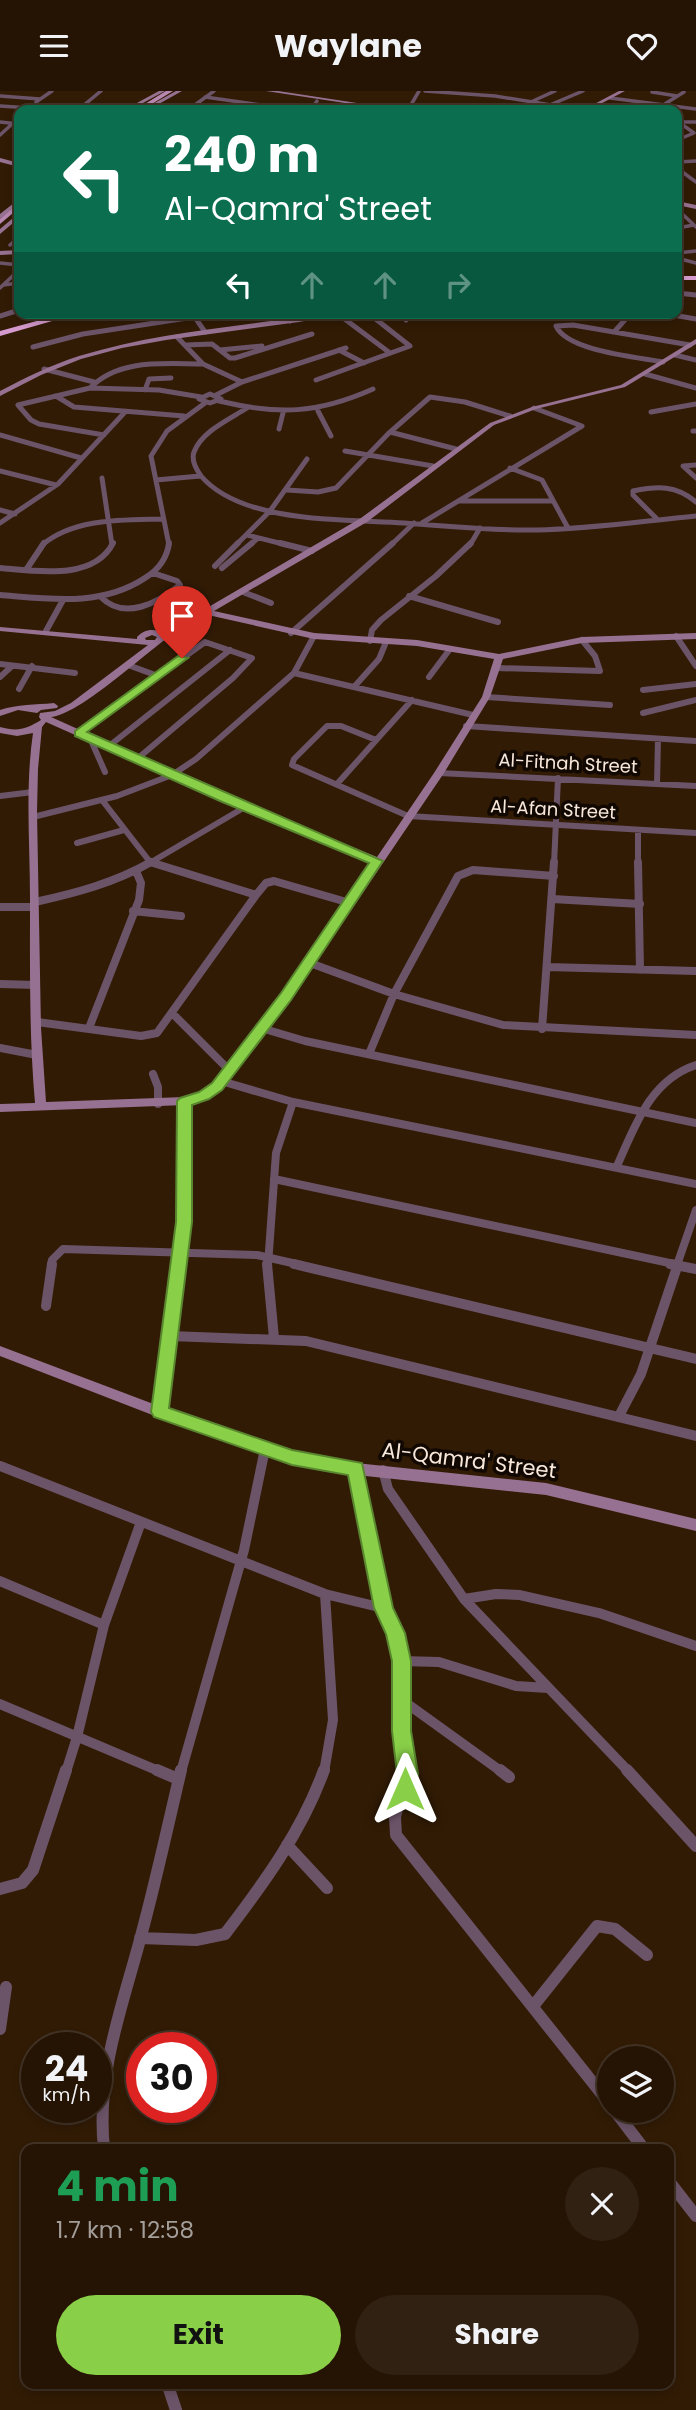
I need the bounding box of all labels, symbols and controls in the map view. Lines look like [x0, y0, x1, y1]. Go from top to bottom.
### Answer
text: Waylane [274, 23, 422, 68]
icon: menu [35, 27, 73, 65]
icon: heart [623, 27, 661, 65]
text: 240 m [164, 121, 319, 189]
icon: left [49, 133, 140, 224]
text: Al-Qamra' Street [164, 186, 432, 231]
icon: left [220, 266, 258, 304]
icon: ahead [293, 266, 331, 304]
icon: ahead [366, 266, 404, 304]
icon: right [439, 266, 477, 304]
pin [152, 586, 212, 658]
icon: arrive [163, 597, 201, 635]
street label: Al-Fitnah Street [498, 747, 638, 779]
street label: Al-Afan Street [490, 793, 616, 825]
street label: Al-Qamra' Street [380, 1435, 558, 1485]
position arrow [368, 1752, 442, 1826]
speed limit sign: 30 [126, 2032, 217, 2123]
text: 24 [45, 2044, 88, 2093]
map controls [597, 2046, 674, 2123]
button: layers [597, 2046, 674, 2123]
text: km/h [43, 2082, 90, 2107]
text: 4 min [56, 2157, 179, 2216]
button: close [565, 2167, 639, 2241]
text: 1.7 km · 12:58 [56, 2214, 194, 2246]
button: Exit [56, 2295, 341, 2375]
button: Share [355, 2295, 639, 2375]

